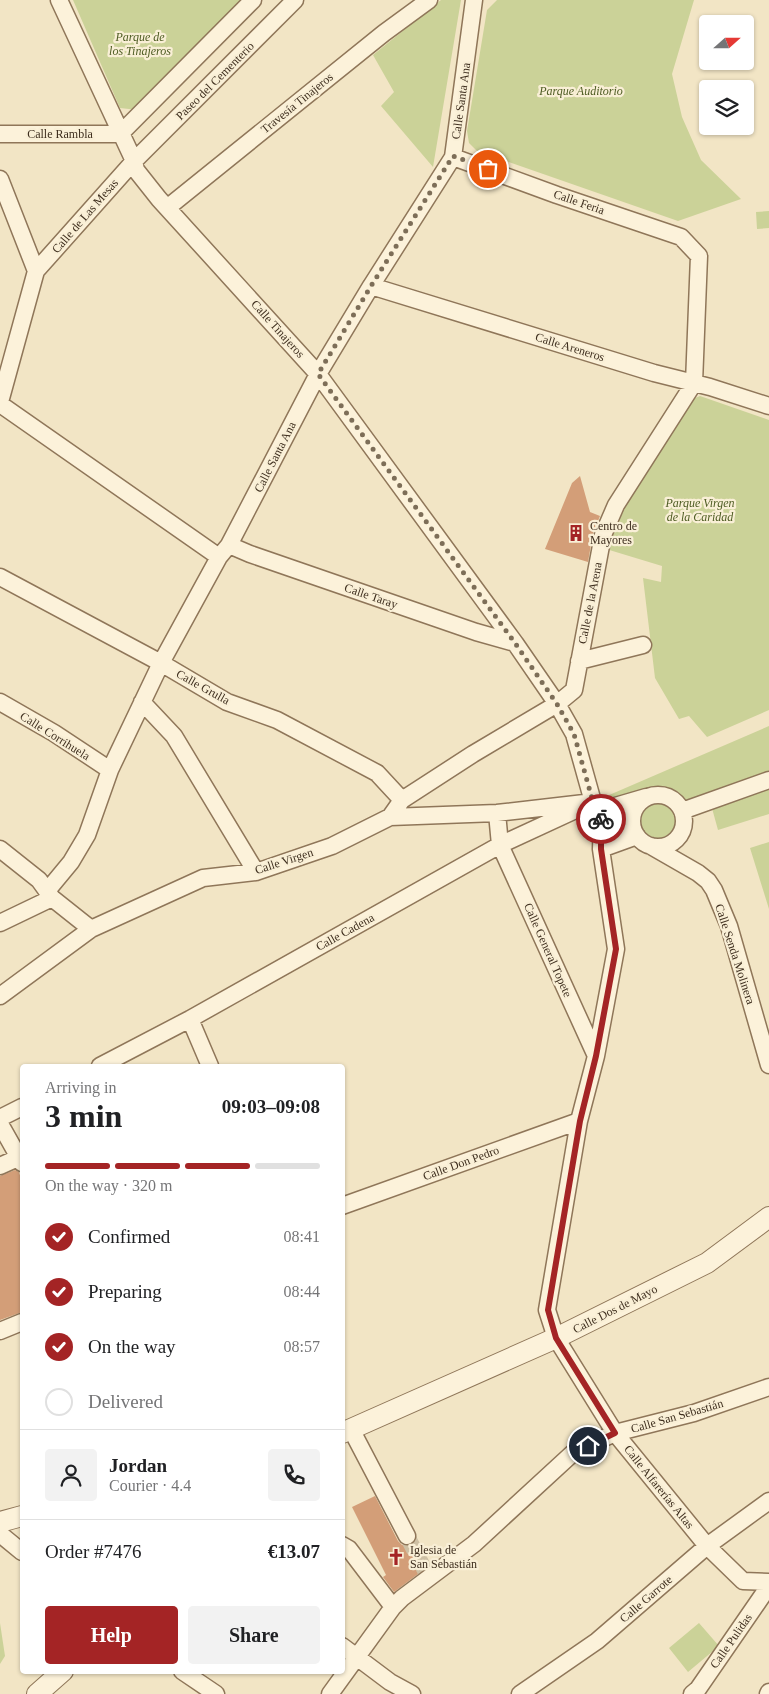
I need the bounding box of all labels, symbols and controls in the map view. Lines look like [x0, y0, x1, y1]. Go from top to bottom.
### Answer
north arrow [699, 15, 754, 70]
map controls [699, 15, 754, 135]
park label: Parque de los Tinajeros [109, 30, 171, 58]
street label: Paseo del Cementerio [173, 39, 257, 123]
street label: Calle Santa Ana [449, 61, 473, 140]
street label: Travesía Tinajeros [258, 69, 336, 136]
button: layers [699, 80, 754, 135]
park label: Parque Auditorio [538, 84, 623, 98]
street label: Calle Rambla [27, 127, 93, 141]
pin [467, 148, 509, 190]
icon: bag [474, 155, 502, 183]
street label: Calle de Las Mesas [49, 176, 121, 256]
street label: Calle Feria [552, 187, 607, 217]
street label: Calle Tinajeros [248, 297, 308, 361]
street label: Calle Areneros [534, 330, 607, 364]
street label: Calle Santa Ana [251, 419, 299, 495]
park label: Parque Virgen de la Caridad [664, 496, 735, 524]
place label: Centro de Mayores [590, 519, 637, 547]
building icon: Centro de Mayores [566, 523, 586, 543]
street label: Calle de la Arena [575, 560, 605, 645]
street label: Calle Taray [343, 580, 399, 612]
street label: Calle Grulla [174, 667, 233, 708]
street label: Calle Corrihuela [18, 709, 93, 763]
courier [576, 794, 626, 844]
icon: bike [587, 805, 615, 833]
street label: Calle Virgen [253, 845, 315, 877]
street label: Calle General Topete [521, 901, 575, 999]
street label: Calle Senda Molinera [712, 902, 758, 1007]
street label: Calle Cadena [313, 910, 377, 954]
text: Arriving in [45, 1079, 117, 1096]
text: 09:03–09:08 [222, 1096, 320, 1117]
text: 3 min [45, 1098, 122, 1134]
street label: Calle Don Pedro [421, 1143, 501, 1183]
text: On the way · 320 m [45, 1177, 173, 1194]
icon: check [45, 1223, 73, 1251]
text: Confirmed [88, 1226, 170, 1247]
text: 08:41 [284, 1228, 320, 1245]
icon: check [45, 1278, 73, 1306]
text: Preparing [88, 1281, 162, 1302]
street label: Calle Dos de Mayo [570, 1282, 660, 1336]
text: 08:44 [284, 1283, 320, 1300]
icon: check [45, 1333, 73, 1361]
text: On the way [88, 1336, 176, 1357]
text: 08:57 [284, 1338, 320, 1355]
text: Delivered [88, 1391, 163, 1412]
street label: Calle San Sebastián [629, 1396, 725, 1436]
pin [567, 1425, 609, 1467]
icon: home [574, 1432, 602, 1460]
street label: Calle Alfarerías Altas [621, 1442, 697, 1532]
button: person [45, 1449, 97, 1501]
button: phone [268, 1449, 320, 1501]
text: Jordan [109, 1455, 167, 1476]
text: Courier · 4.4 [109, 1477, 191, 1494]
text: Order #7476 [45, 1541, 142, 1562]
text: €13.07 [268, 1541, 320, 1562]
place label: Iglesia de San Sebastián [410, 1543, 477, 1571]
church icon: Iglesia de San Sebastián [386, 1547, 406, 1567]
street label: Calle Garrote [617, 1572, 675, 1626]
button: Help [45, 1606, 178, 1664]
button: Share [188, 1606, 320, 1664]
street label: Calle Pulidas [707, 1611, 755, 1671]

